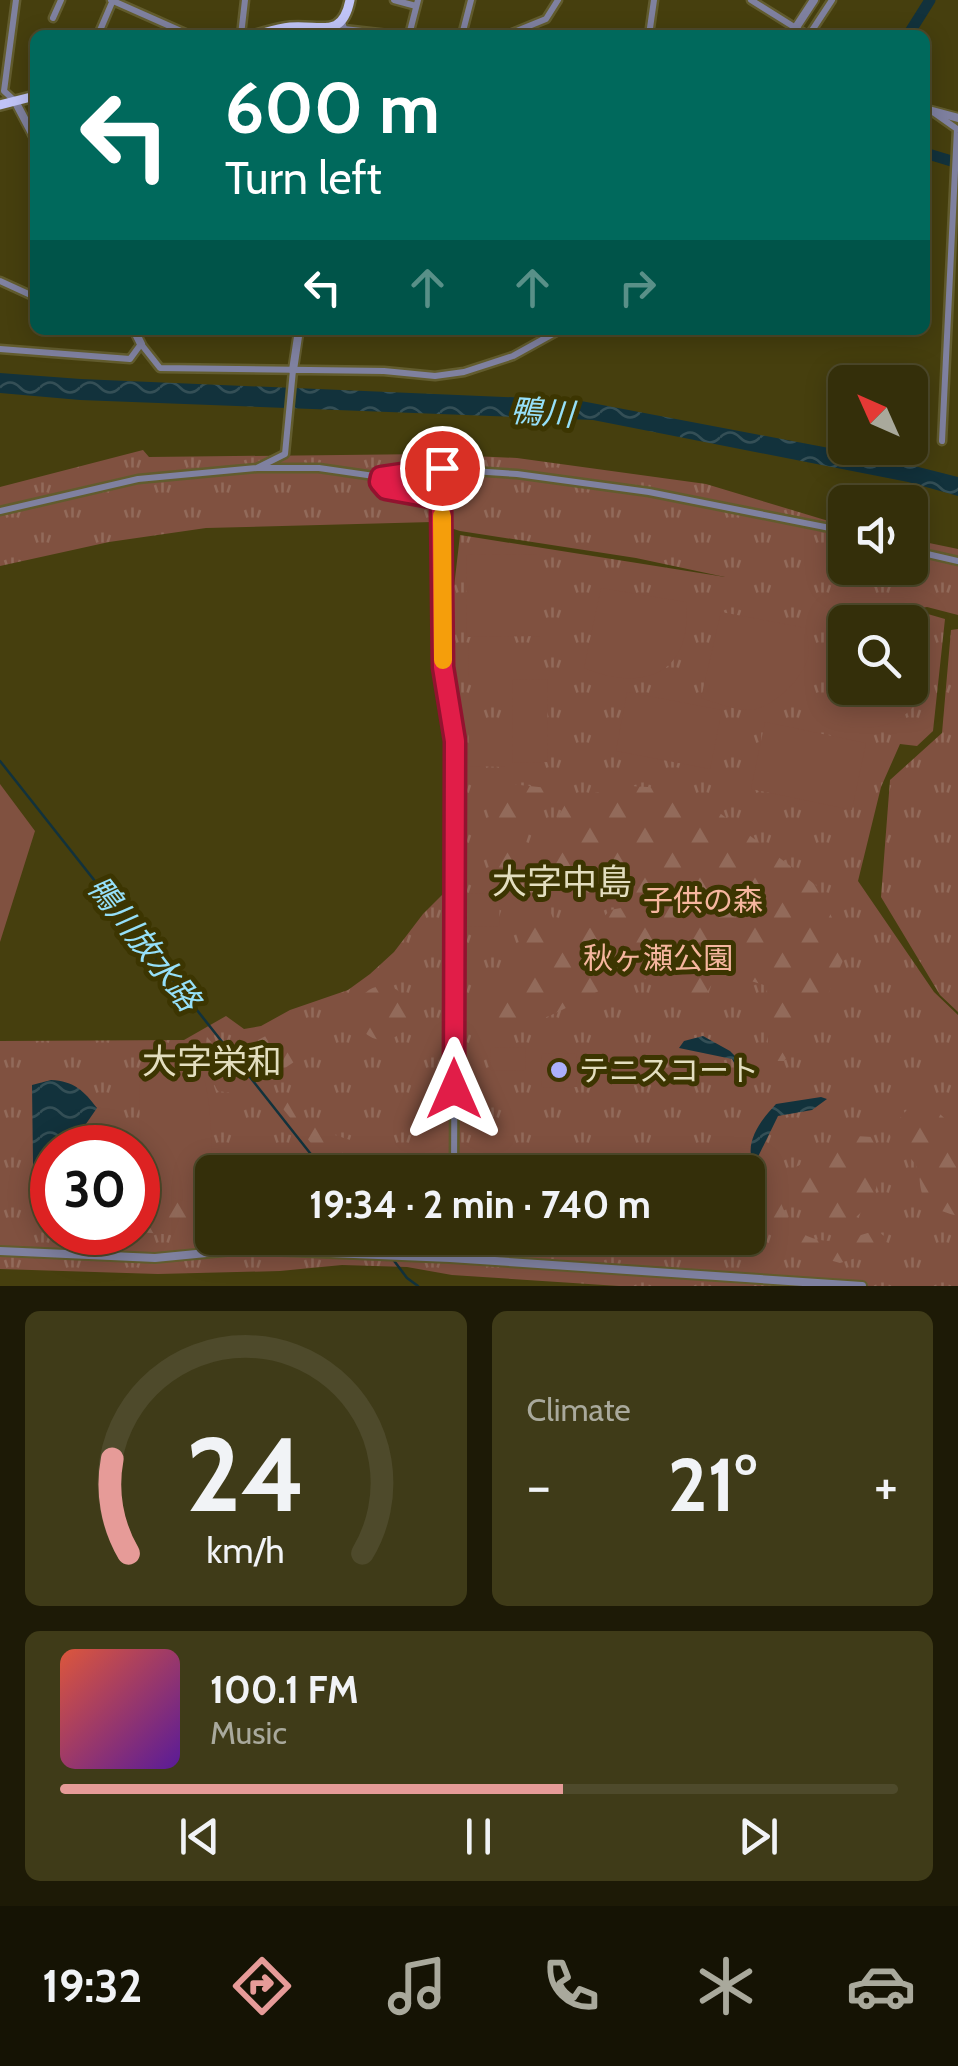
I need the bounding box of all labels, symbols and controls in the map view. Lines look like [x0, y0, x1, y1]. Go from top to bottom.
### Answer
text: 600 m [225, 65, 440, 151]
icon: left [60, 70, 190, 200]
text: Turn left [225, 151, 382, 205]
icon: left [295, 260, 350, 315]
icon: ahead [400, 260, 455, 315]
icon: ahead [505, 260, 560, 315]
icon: right [610, 260, 665, 315]
north arrow [828, 365, 928, 465]
map controls [828, 365, 928, 705]
water label: 鴨川 [509, 390, 578, 434]
pin [400, 426, 485, 511]
icon: arrive [415, 441, 470, 496]
button: sound [828, 485, 928, 585]
button: search [828, 605, 928, 705]
district label: 大字中島 [492, 860, 632, 903]
water label: 鴨川放水路 [79, 868, 210, 1020]
park label: 子供の森 [643, 882, 763, 919]
park label: 秋ヶ瀬公園 [583, 940, 733, 977]
position arrow [402, 1037, 506, 1141]
district label: 大字栄和 [142, 1040, 282, 1083]
place label: テニスコート [579, 1052, 759, 1089]
marker: テニスコート [548, 1059, 570, 1081]
speed limit sign: 30 [30, 1125, 160, 1255]
text: 19:34 · 2 min · 740 m [309, 1181, 651, 1228]
text: Climate [527, 1390, 631, 1429]
text: 24 [186, 1411, 306, 1537]
text: 21° [668, 1439, 757, 1530]
text: − [527, 1452, 551, 1519]
text: + [874, 1452, 898, 1519]
text: km/h [207, 1529, 285, 1572]
text: 100.1 FM [210, 1666, 359, 1713]
text: Music [210, 1713, 287, 1752]
icon: previous [172, 1809, 227, 1864]
icon: pause [451, 1809, 506, 1864]
icon: next [731, 1809, 786, 1864]
icon: directions [227, 1951, 297, 2021]
icon: music [382, 1951, 452, 2021]
icon: phone [536, 1951, 606, 2021]
icon: climate [691, 1951, 761, 2021]
icon: car [846, 1951, 916, 2021]
text: 19:32 [42, 1959, 142, 2013]

